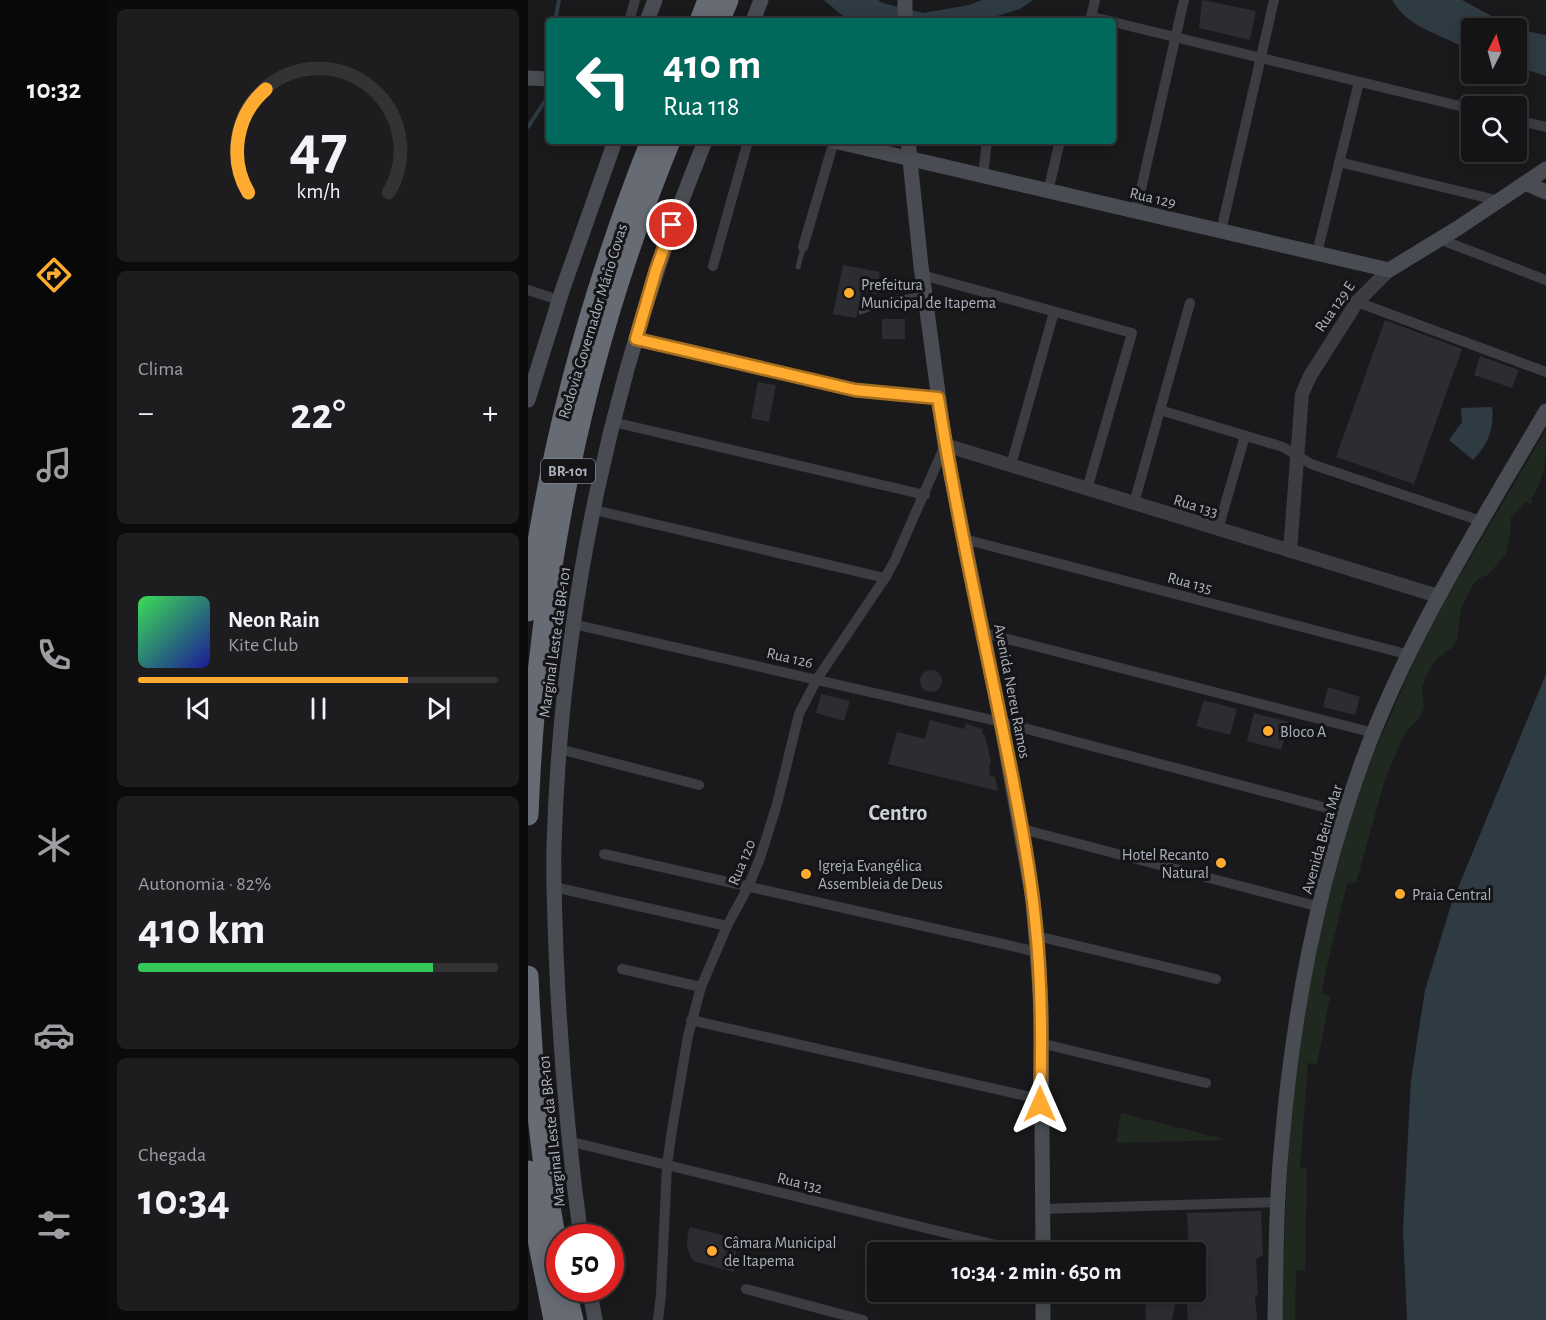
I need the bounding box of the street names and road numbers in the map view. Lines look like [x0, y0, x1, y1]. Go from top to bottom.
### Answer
street label: Rua 129 [1128, 185, 1178, 211]
street label: Rodovia Governador Mário Covas [556, 222, 630, 421]
street label: Rua 129 E [1312, 278, 1358, 335]
road number: BR-101 [541, 459, 595, 483]
street label: Rua 133 [1172, 492, 1220, 520]
street label: Marginal Leste da BR-101 [536, 566, 574, 719]
street label: Rua 135 [1166, 569, 1214, 597]
street label: Avenida Nereu Ramos [991, 622, 1033, 760]
street label: Rua 126 [765, 645, 815, 671]
street label: Avenida Beira Mar [1299, 782, 1345, 896]
street label: Rua 120 [725, 837, 759, 888]
street label: Marginal Leste da BR-101 [536, 1054, 568, 1208]
street label: Rua 132 [775, 1170, 824, 1196]

